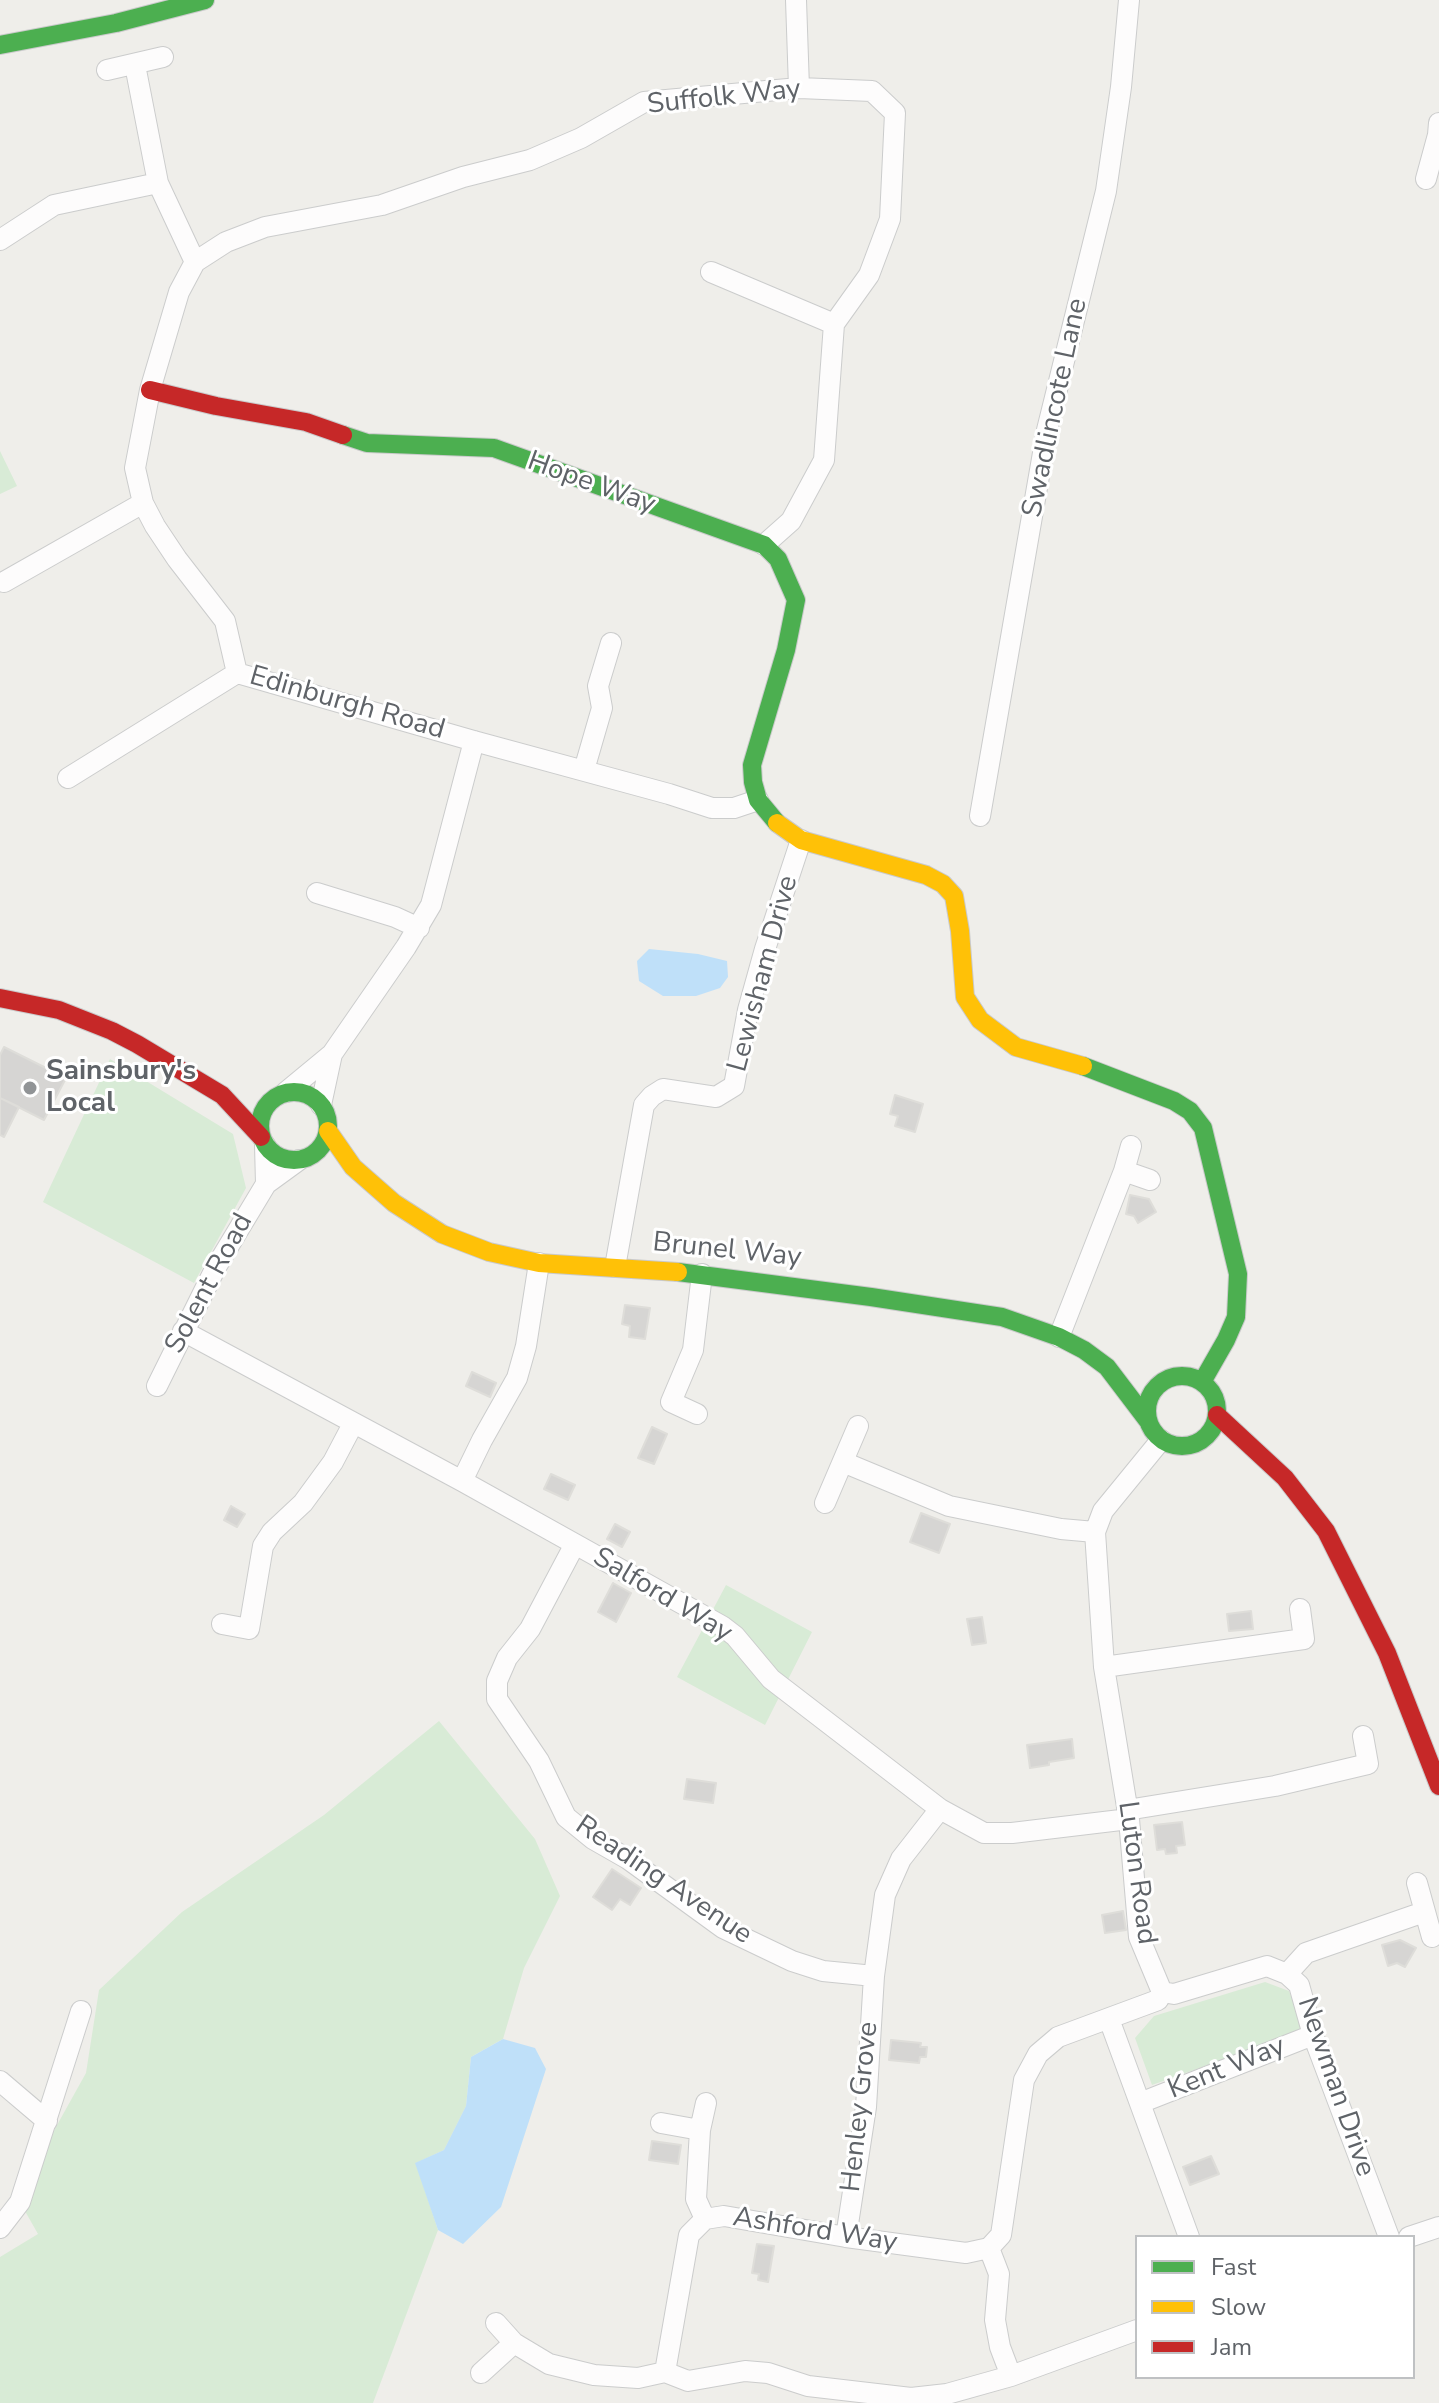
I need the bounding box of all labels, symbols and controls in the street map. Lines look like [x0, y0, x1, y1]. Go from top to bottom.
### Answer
street label: Suffolk Way [646, 73, 802, 123]
street label: Swadlincote Lane [1016, 296, 1096, 520]
street label: Hope Way [522, 445, 660, 523]
street label: Edinburgh Road [246, 660, 448, 748]
street label: Lewisham Drive [722, 872, 806, 1076]
place label: Sainsbury's Local [46, 1055, 196, 1121]
marker: Sainsbury's Local [21, 1079, 39, 1097]
street label: Solent Road [159, 1208, 261, 1360]
street label: Brunel Way [651, 1226, 803, 1276]
street label: Salford Way [586, 1541, 738, 1651]
street label: Luton Road [1109, 1799, 1163, 1947]
street label: Reading Avenue [568, 1810, 758, 1952]
street label: Newman Drive [1289, 1993, 1381, 2181]
street label: Henley Grove [835, 2020, 887, 2194]
street label: Kent Way [1164, 2030, 1290, 2108]
street label: Ashford Way [731, 2201, 899, 2261]
legend [1135, 2235, 1415, 2379]
text: Fast [1211, 2251, 1256, 2283]
text: Slow [1211, 2291, 1266, 2323]
text: Jam [1211, 2331, 1252, 2363]

